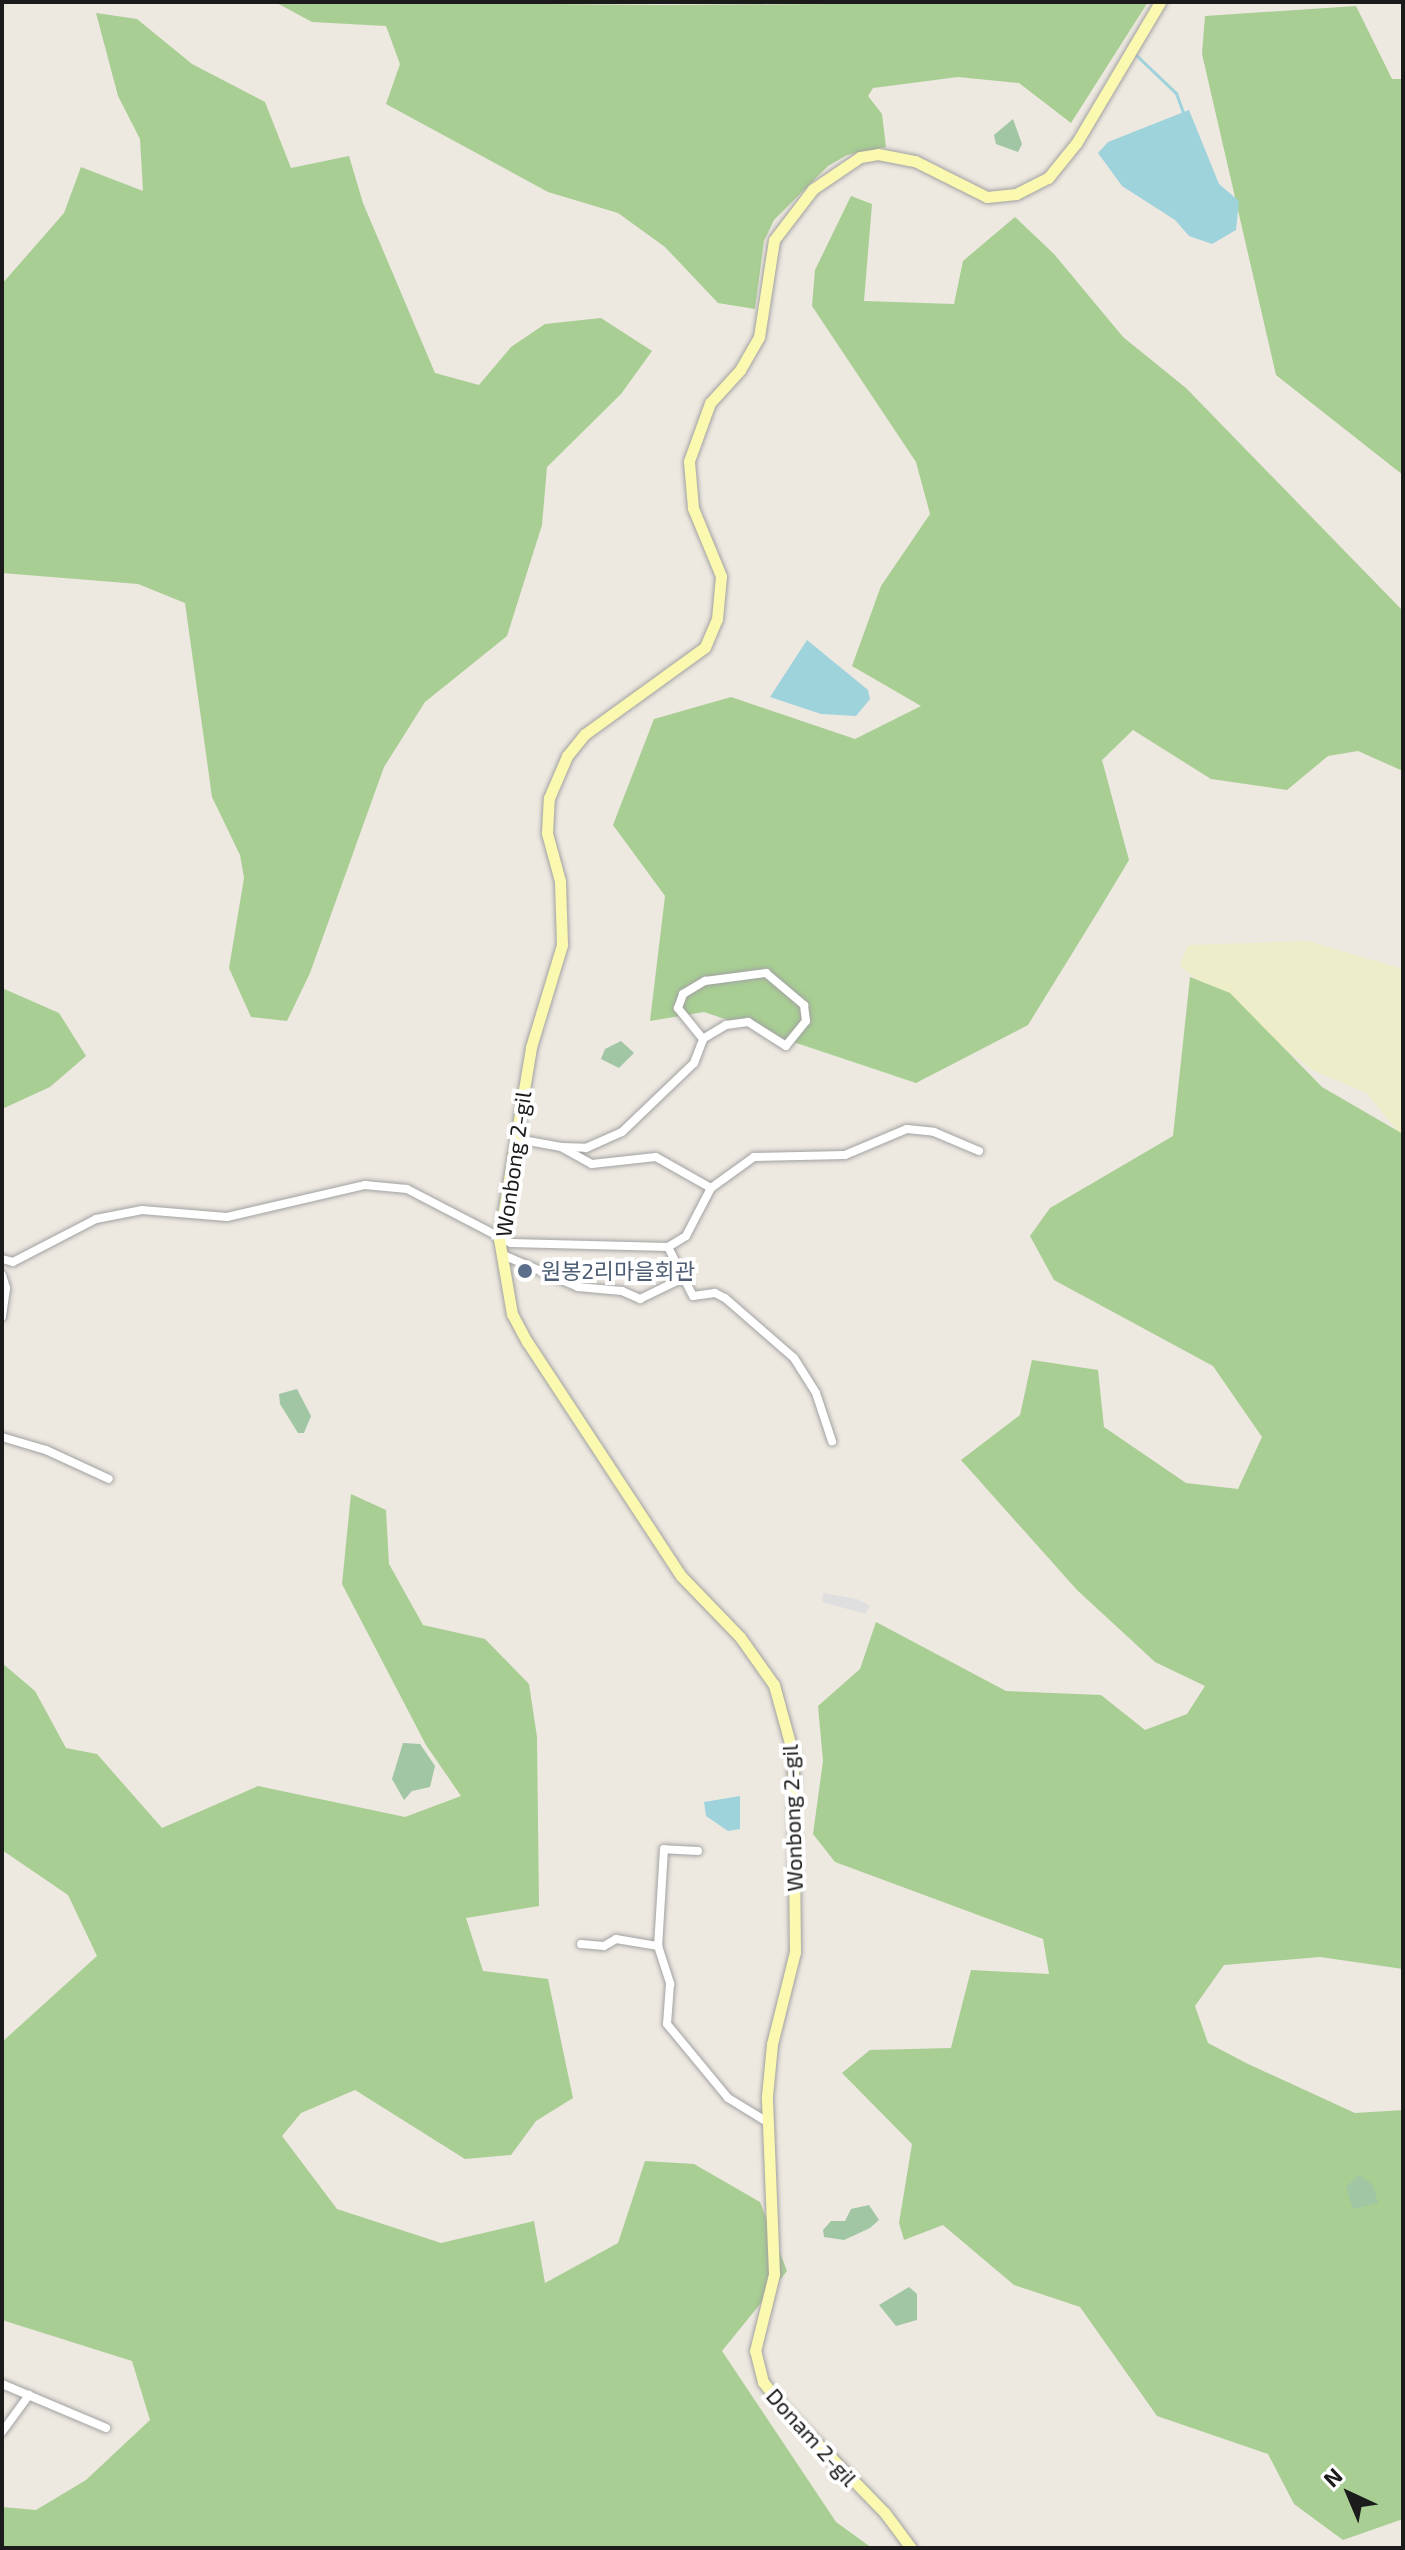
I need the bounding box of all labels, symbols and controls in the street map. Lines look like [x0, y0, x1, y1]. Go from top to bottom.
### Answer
street label: Wonbong 2-gil [490, 1089, 536, 1239]
place label: 원봉2리마을회관 [541, 1258, 695, 1284]
marker: 원봉2리마을회관 [516, 1262, 534, 1280]
street label: Wonbong 2-gil [776, 1744, 808, 1892]
street label: Donam 2-gil [761, 2383, 863, 2491]
north arrow [1309, 2454, 1389, 2534]
text: N [1318, 2462, 1347, 2492]

